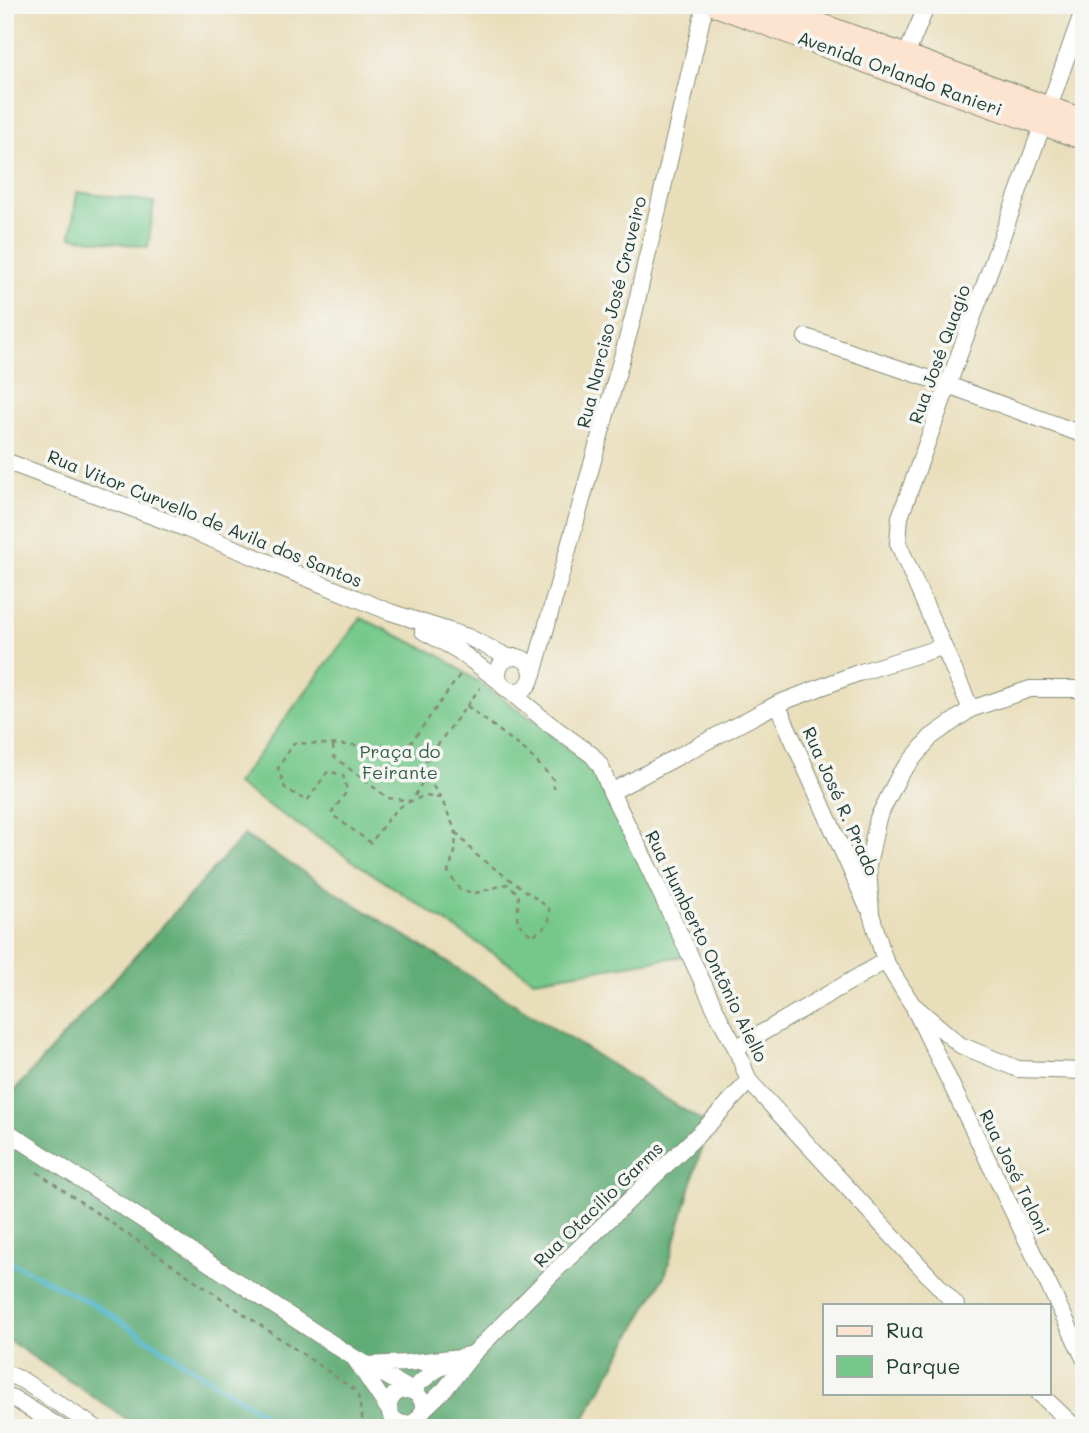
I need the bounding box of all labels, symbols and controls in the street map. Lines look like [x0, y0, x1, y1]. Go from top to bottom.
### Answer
street label: Avenida Orlando Ranieri [794, 25, 1006, 121]
street label: Rua Narciso José Craveiro [571, 193, 652, 431]
street label: Rua José Quagio [903, 281, 975, 427]
street label: Rua Vitor Curvello de Avila dos Santos [44, 444, 366, 592]
street label: Rua José R. Prado [797, 723, 885, 879]
park label: Praça do Feirante [360, 739, 441, 784]
street label: Rua Humberto Ontõnio Aiello [640, 826, 774, 1066]
street label: Rua José Taloni [974, 1105, 1056, 1239]
street label: Rua Otacílio Garms [528, 1136, 668, 1272]
legend [823, 1304, 1050, 1394]
text: Rua [886, 1316, 924, 1343]
text: Parque [886, 1352, 960, 1379]

